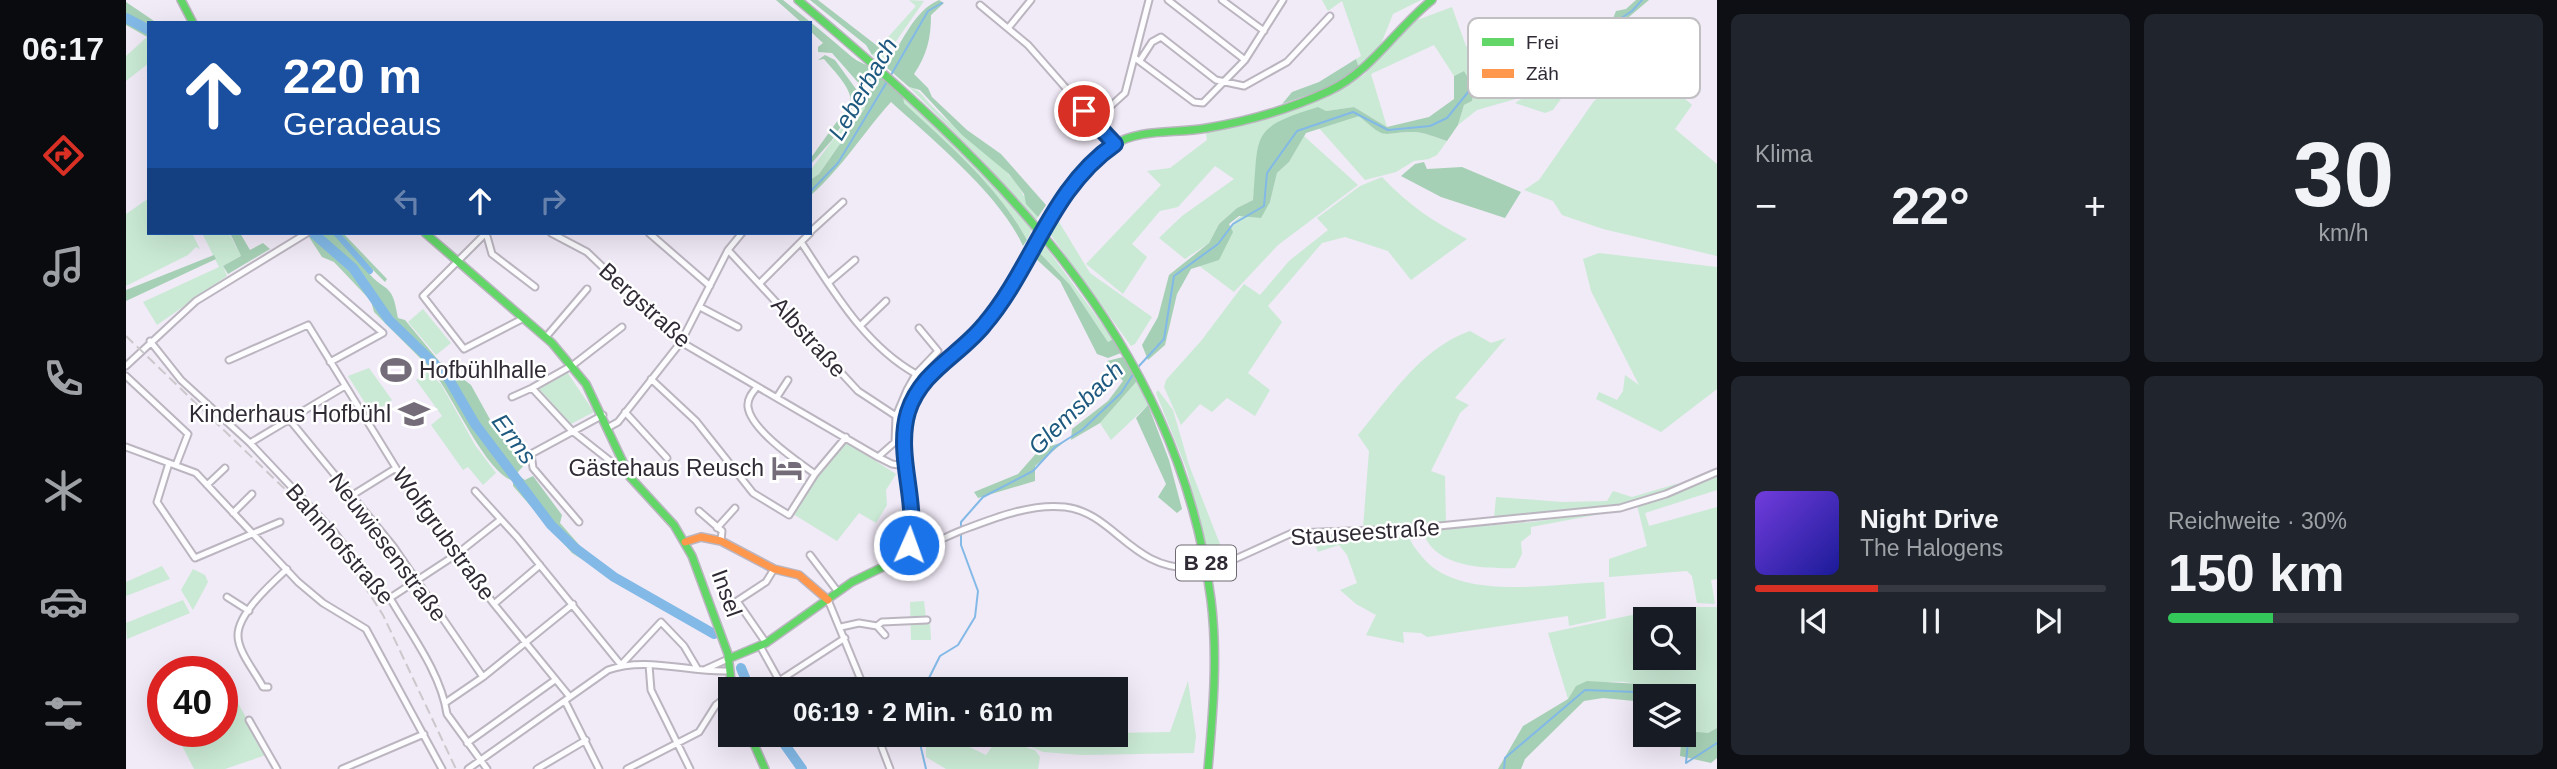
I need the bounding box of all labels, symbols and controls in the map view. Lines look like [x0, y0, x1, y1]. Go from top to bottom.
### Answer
legend [1468, 18, 1700, 98]
text: 06:17 [22, 31, 104, 67]
text: Frei [1526, 32, 1559, 53]
water label: Leberbach [823, 33, 903, 145]
icon: ahead [168, 49, 259, 140]
text: 220 m [283, 49, 422, 103]
text: Zäh [1526, 63, 1559, 84]
pin [1054, 81, 1114, 141]
icon: arrive [1065, 92, 1103, 130]
text: Geradeaus [283, 106, 441, 142]
text: 30 [2293, 124, 2394, 225]
icon: directions [39, 131, 88, 180]
text: Klima [1755, 141, 1813, 167]
text: 22° [1891, 177, 1970, 235]
icon: left [388, 182, 426, 220]
icon: ahead [461, 182, 499, 220]
icon: right [534, 182, 572, 220]
text: − [1755, 185, 1777, 227]
text: + [2084, 185, 2106, 227]
text: km/h [2319, 220, 2368, 246]
icon: music [39, 242, 88, 291]
street label: Bergstraße [594, 257, 696, 353]
street label: Albstraße [766, 292, 852, 382]
sports icon: Hofbühlhalle [379, 353, 413, 387]
icon: phone [39, 354, 88, 403]
water label: Glemsbach [1023, 356, 1129, 460]
place label: Hofbühlhalle [419, 357, 547, 383]
school or university icon: Kinderhaus Hofbühl [397, 397, 431, 431]
place label: Kinderhaus Hofbühl [189, 401, 391, 427]
water label: Erms [487, 408, 542, 469]
hotel icon: Gästehaus Reusch [770, 451, 804, 485]
place label: Gästehaus Reusch [568, 455, 764, 481]
street label: Wolfgrubstraße [387, 463, 501, 605]
icon: climate [39, 466, 88, 515]
street label: Neuwiesenstraße [324, 468, 452, 626]
street label: Bahnhofstraße [281, 479, 399, 609]
text: Night Drive [1860, 504, 1999, 534]
position arrow [872, 508, 946, 582]
text: Reichweite · 30% [2168, 508, 2347, 534]
street label: Stauseestraße [1289, 514, 1441, 550]
text: The Halogens [1860, 535, 2003, 561]
text: 150 km [2168, 544, 2344, 602]
road number: B 28 [1176, 546, 1236, 580]
street label: Insel [706, 566, 748, 620]
icon: car [39, 577, 88, 626]
icon: previous [1795, 602, 1833, 640]
icon: pause [1912, 602, 1950, 640]
icon: next [2029, 602, 2067, 640]
map controls [1633, 607, 1696, 747]
button: search [1633, 607, 1696, 670]
speed limit sign: 40 [147, 656, 238, 747]
button: layers [1633, 684, 1696, 747]
icon: filters [39, 689, 88, 738]
text: 06:19 · 2 Min. · 610 m [793, 697, 1053, 727]

